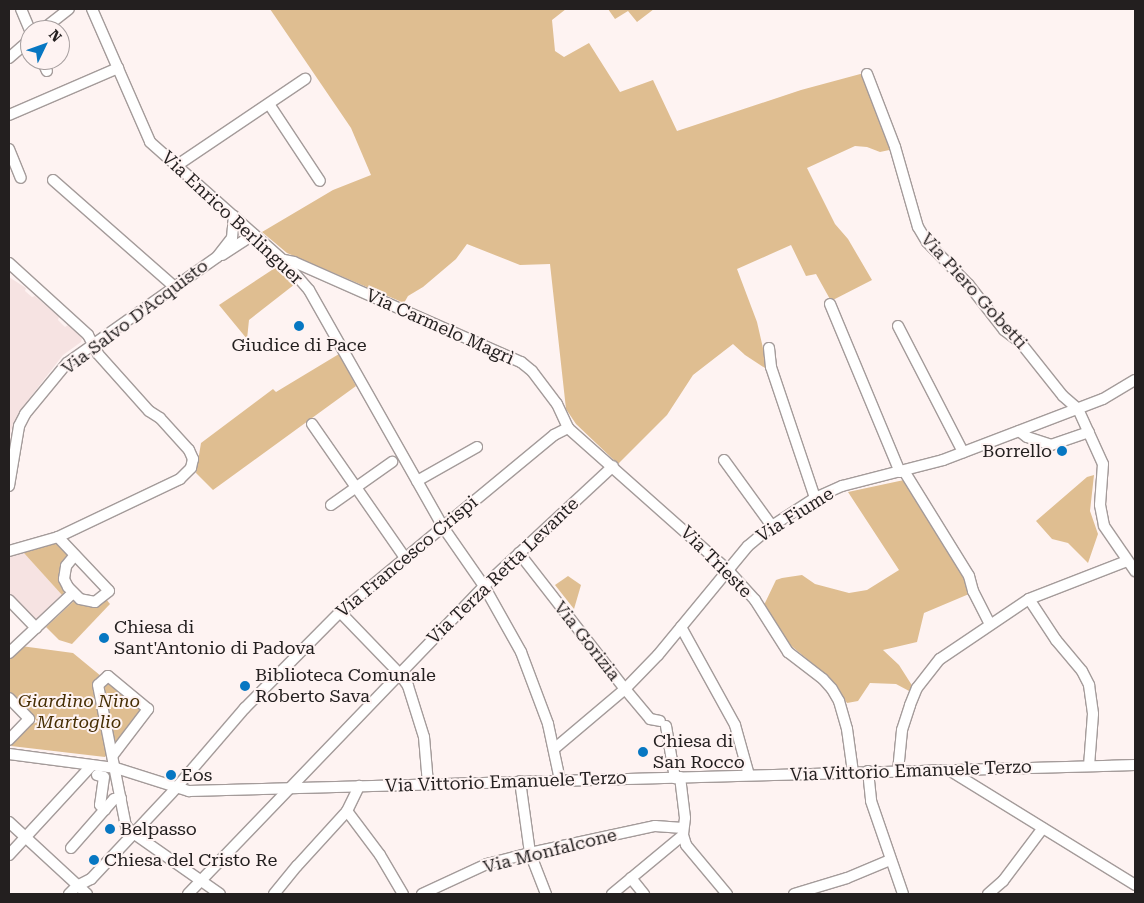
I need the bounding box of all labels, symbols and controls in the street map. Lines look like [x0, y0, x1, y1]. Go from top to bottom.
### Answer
north arrow [20, 20, 70, 70]
text: N [46, 26, 65, 45]
street label: Via Enrico Berlinguer [157, 147, 307, 289]
street label: Via Piero Gobetti [916, 228, 1032, 354]
street label: Via Salvo D'Acquisto [57, 255, 213, 379]
street label: Via Carmelo Magrì [362, 285, 518, 369]
marker: Giudice di Pace [293, 320, 305, 332]
place label: Giudice di Pace [231, 334, 367, 356]
place label: Borrello [982, 440, 1052, 462]
marker: Borrello [1056, 445, 1068, 457]
street label: Via Fiume [753, 483, 837, 547]
street label: Via Francesco Crispi [332, 491, 482, 623]
street label: Via Terza Retta Levante [423, 493, 583, 649]
street label: Via Trieste [676, 522, 756, 602]
street label: Via Gorizia [549, 597, 625, 685]
place label: Chiesa di Sant'Antonio di Padova [114, 617, 315, 660]
marker: Chiesa di Sant'Antonio di Padova [98, 632, 110, 644]
place label: Biblioteca Comunale Roberto Sava [255, 665, 436, 708]
marker: Biblioteca Comunale Roberto Sava [239, 680, 251, 692]
park label: Giardino Nino Martoglio [18, 691, 140, 734]
place label: Chiesa di San Rocco [653, 731, 745, 774]
marker: Chiesa di San Rocco [637, 746, 649, 758]
street label: Via Vittorio Emanuele Terzo [790, 756, 1032, 786]
place label: Eos [181, 764, 212, 786]
street label: Via Vittorio Emanuele Terzo [385, 767, 627, 797]
marker: Eos [165, 769, 177, 781]
place label: Belpasso [120, 818, 197, 840]
marker: Belpasso [104, 823, 116, 835]
street label: Via Monfalcone [481, 824, 619, 878]
place label: Chiesa del Cristo Re [104, 849, 277, 871]
marker: Chiesa del Cristo Re [88, 854, 100, 866]

